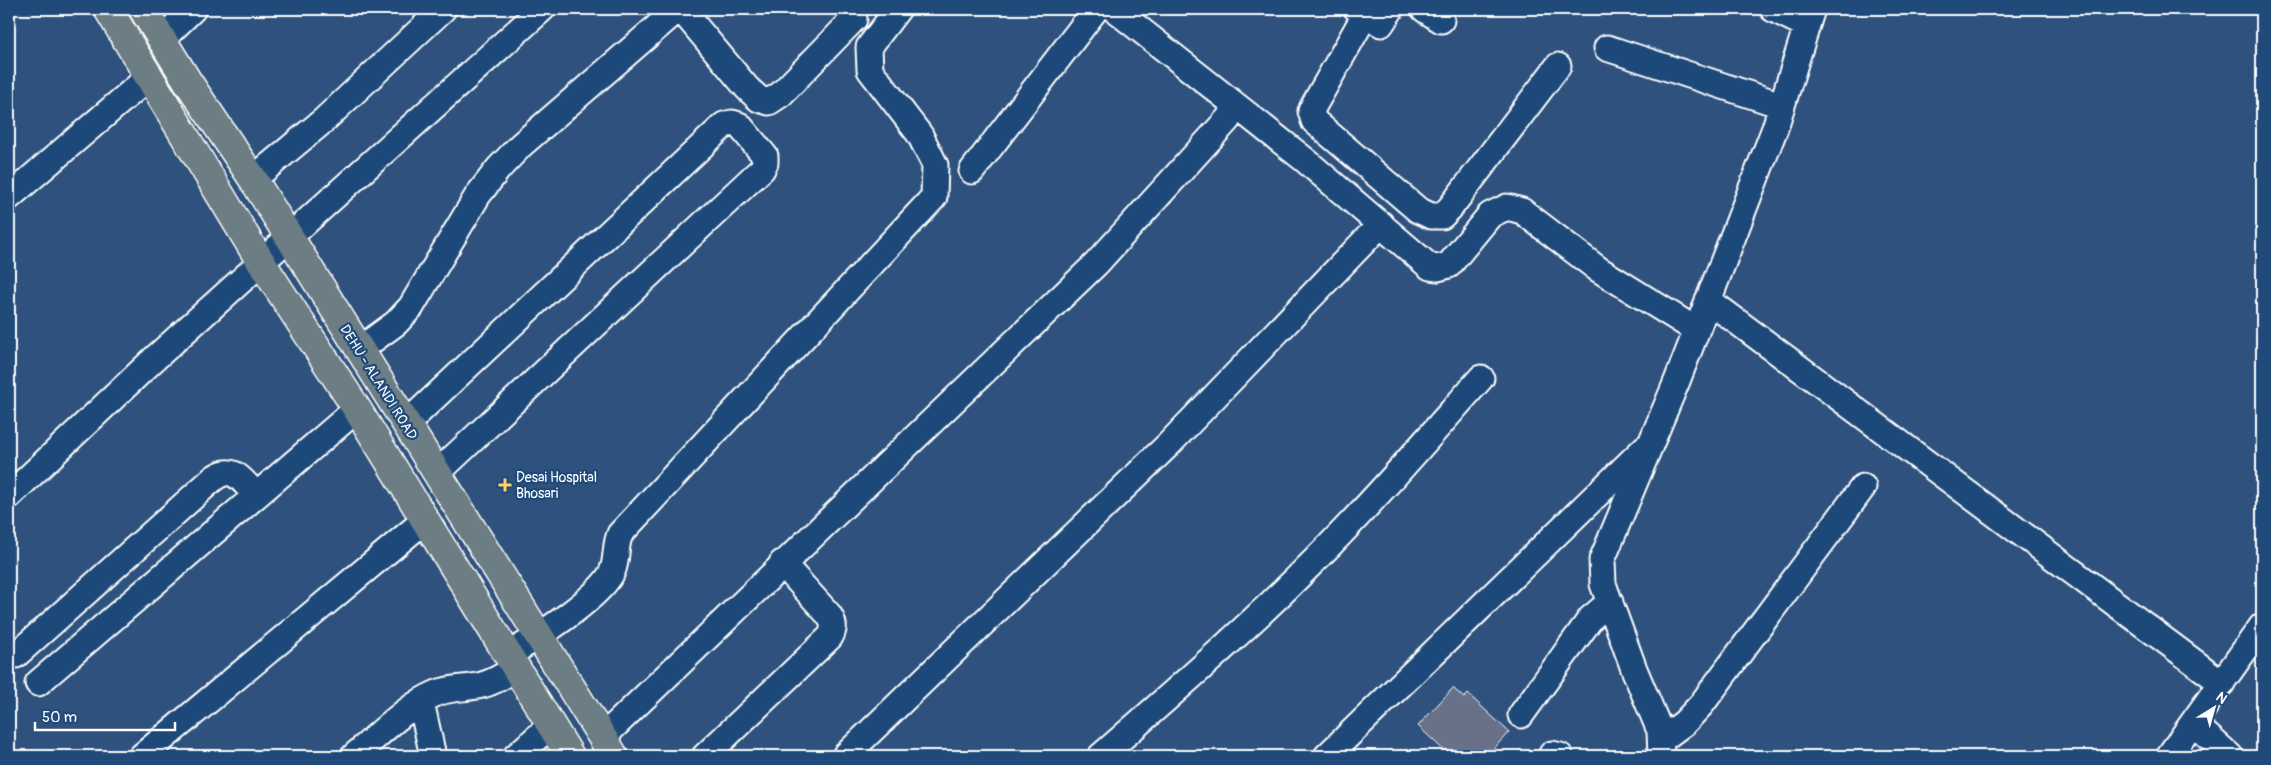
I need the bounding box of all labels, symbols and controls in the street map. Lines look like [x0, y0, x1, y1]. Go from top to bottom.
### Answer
street label: DEHU - ALANDI ROAD [336, 322, 421, 443]
place label: Desai Hospital Bhosari [516, 469, 597, 502]
marker: Desai Hospital Bhosari [498, 478, 512, 492]
north arrow [2188, 682, 2238, 732]
text: N [2213, 688, 2230, 708]
scale bar [35, 700, 175, 732]
text: 50 m [42, 708, 77, 727]

